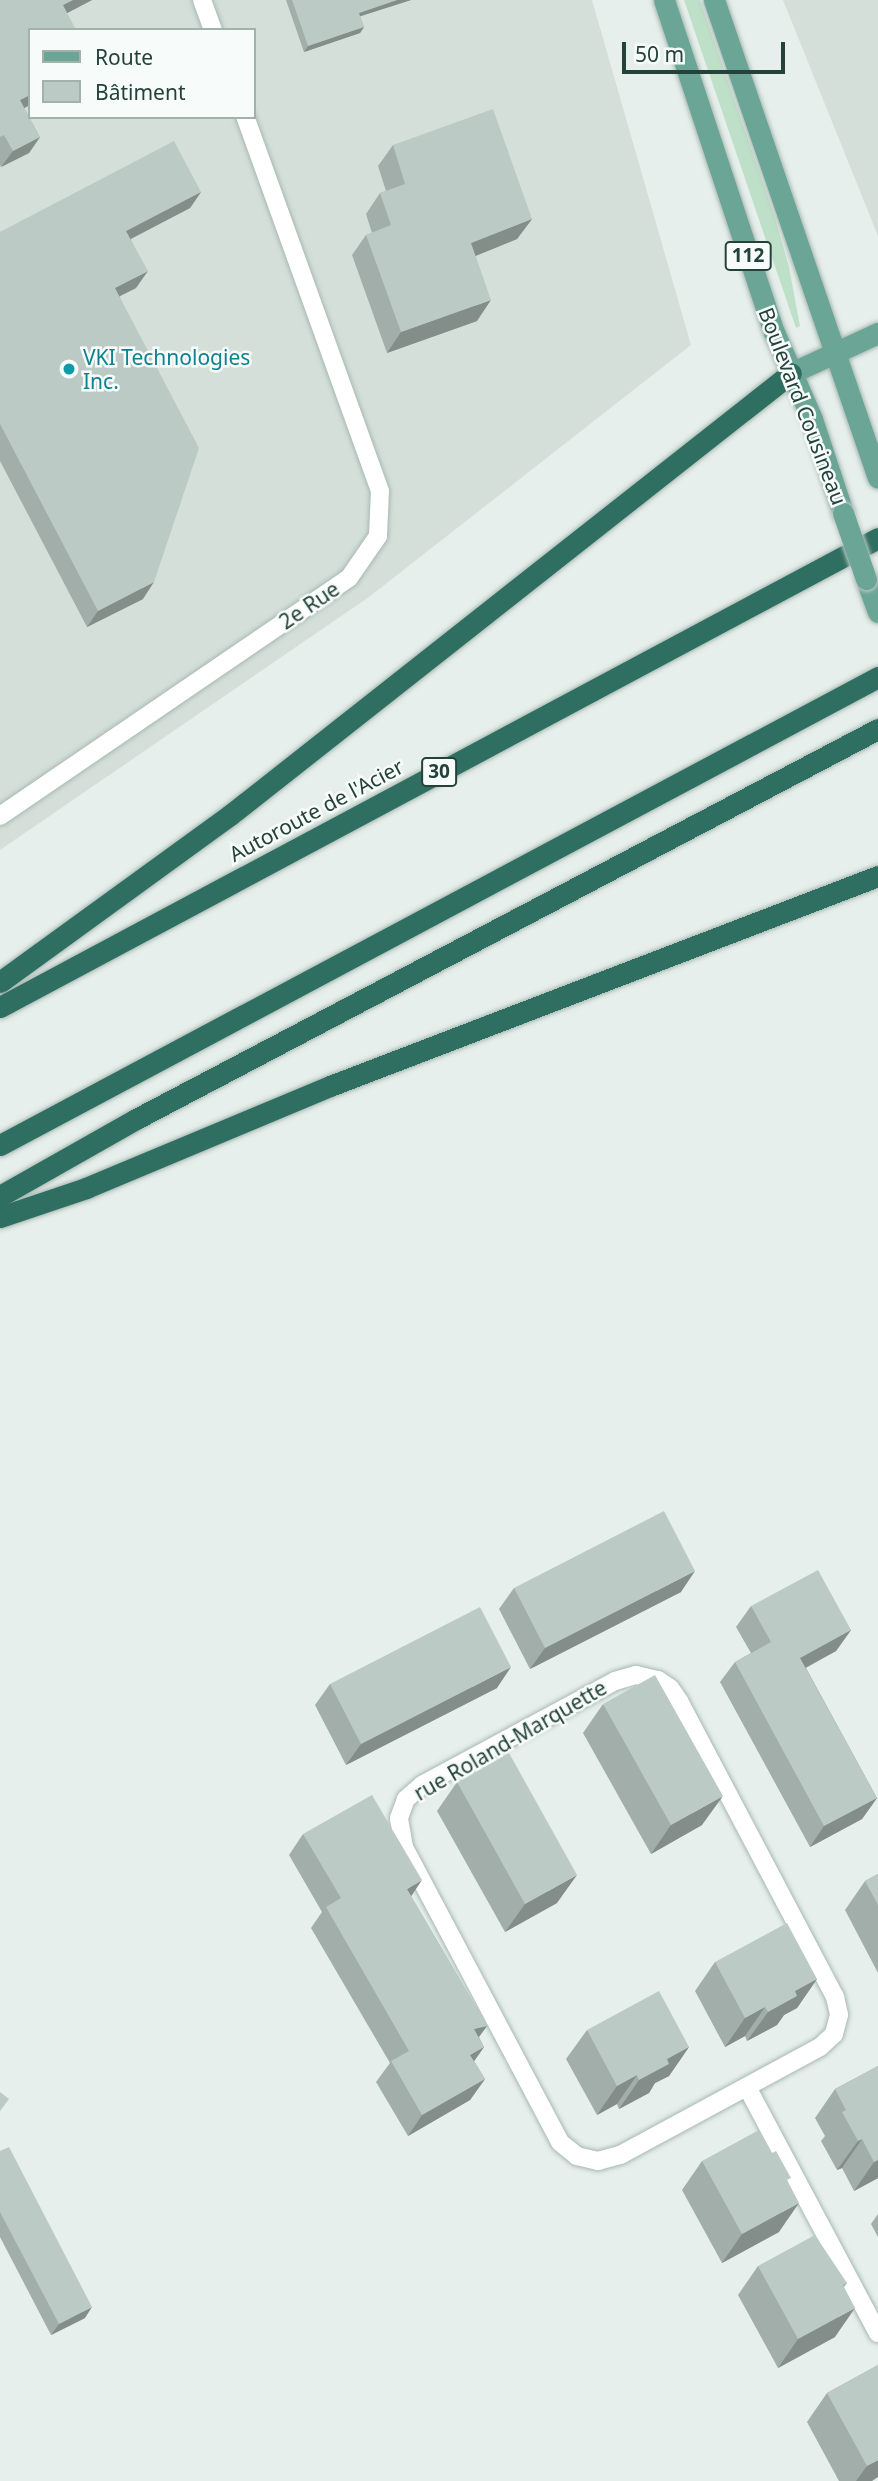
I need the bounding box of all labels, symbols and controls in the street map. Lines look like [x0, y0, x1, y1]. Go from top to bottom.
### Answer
legend [28, 28, 256, 119]
scale bar [626, 28, 789, 72]
text: 50 m [635, 40, 684, 68]
text: Route [95, 43, 153, 71]
text: Bâtiment [95, 78, 185, 106]
road number: 112 [724, 240, 772, 272]
street label: Boulevard Cousineau [754, 304, 852, 508]
place label: VKI Technologies Inc. [83, 344, 250, 394]
marker: VKI Technologies Inc. [61, 361, 77, 377]
street label: 2e Rue [274, 576, 344, 634]
street label: Autoroute de l'Acier [225, 753, 407, 867]
road number: 30 [420, 757, 458, 788]
street label: rue Roland-Marquette [409, 1674, 611, 1806]

